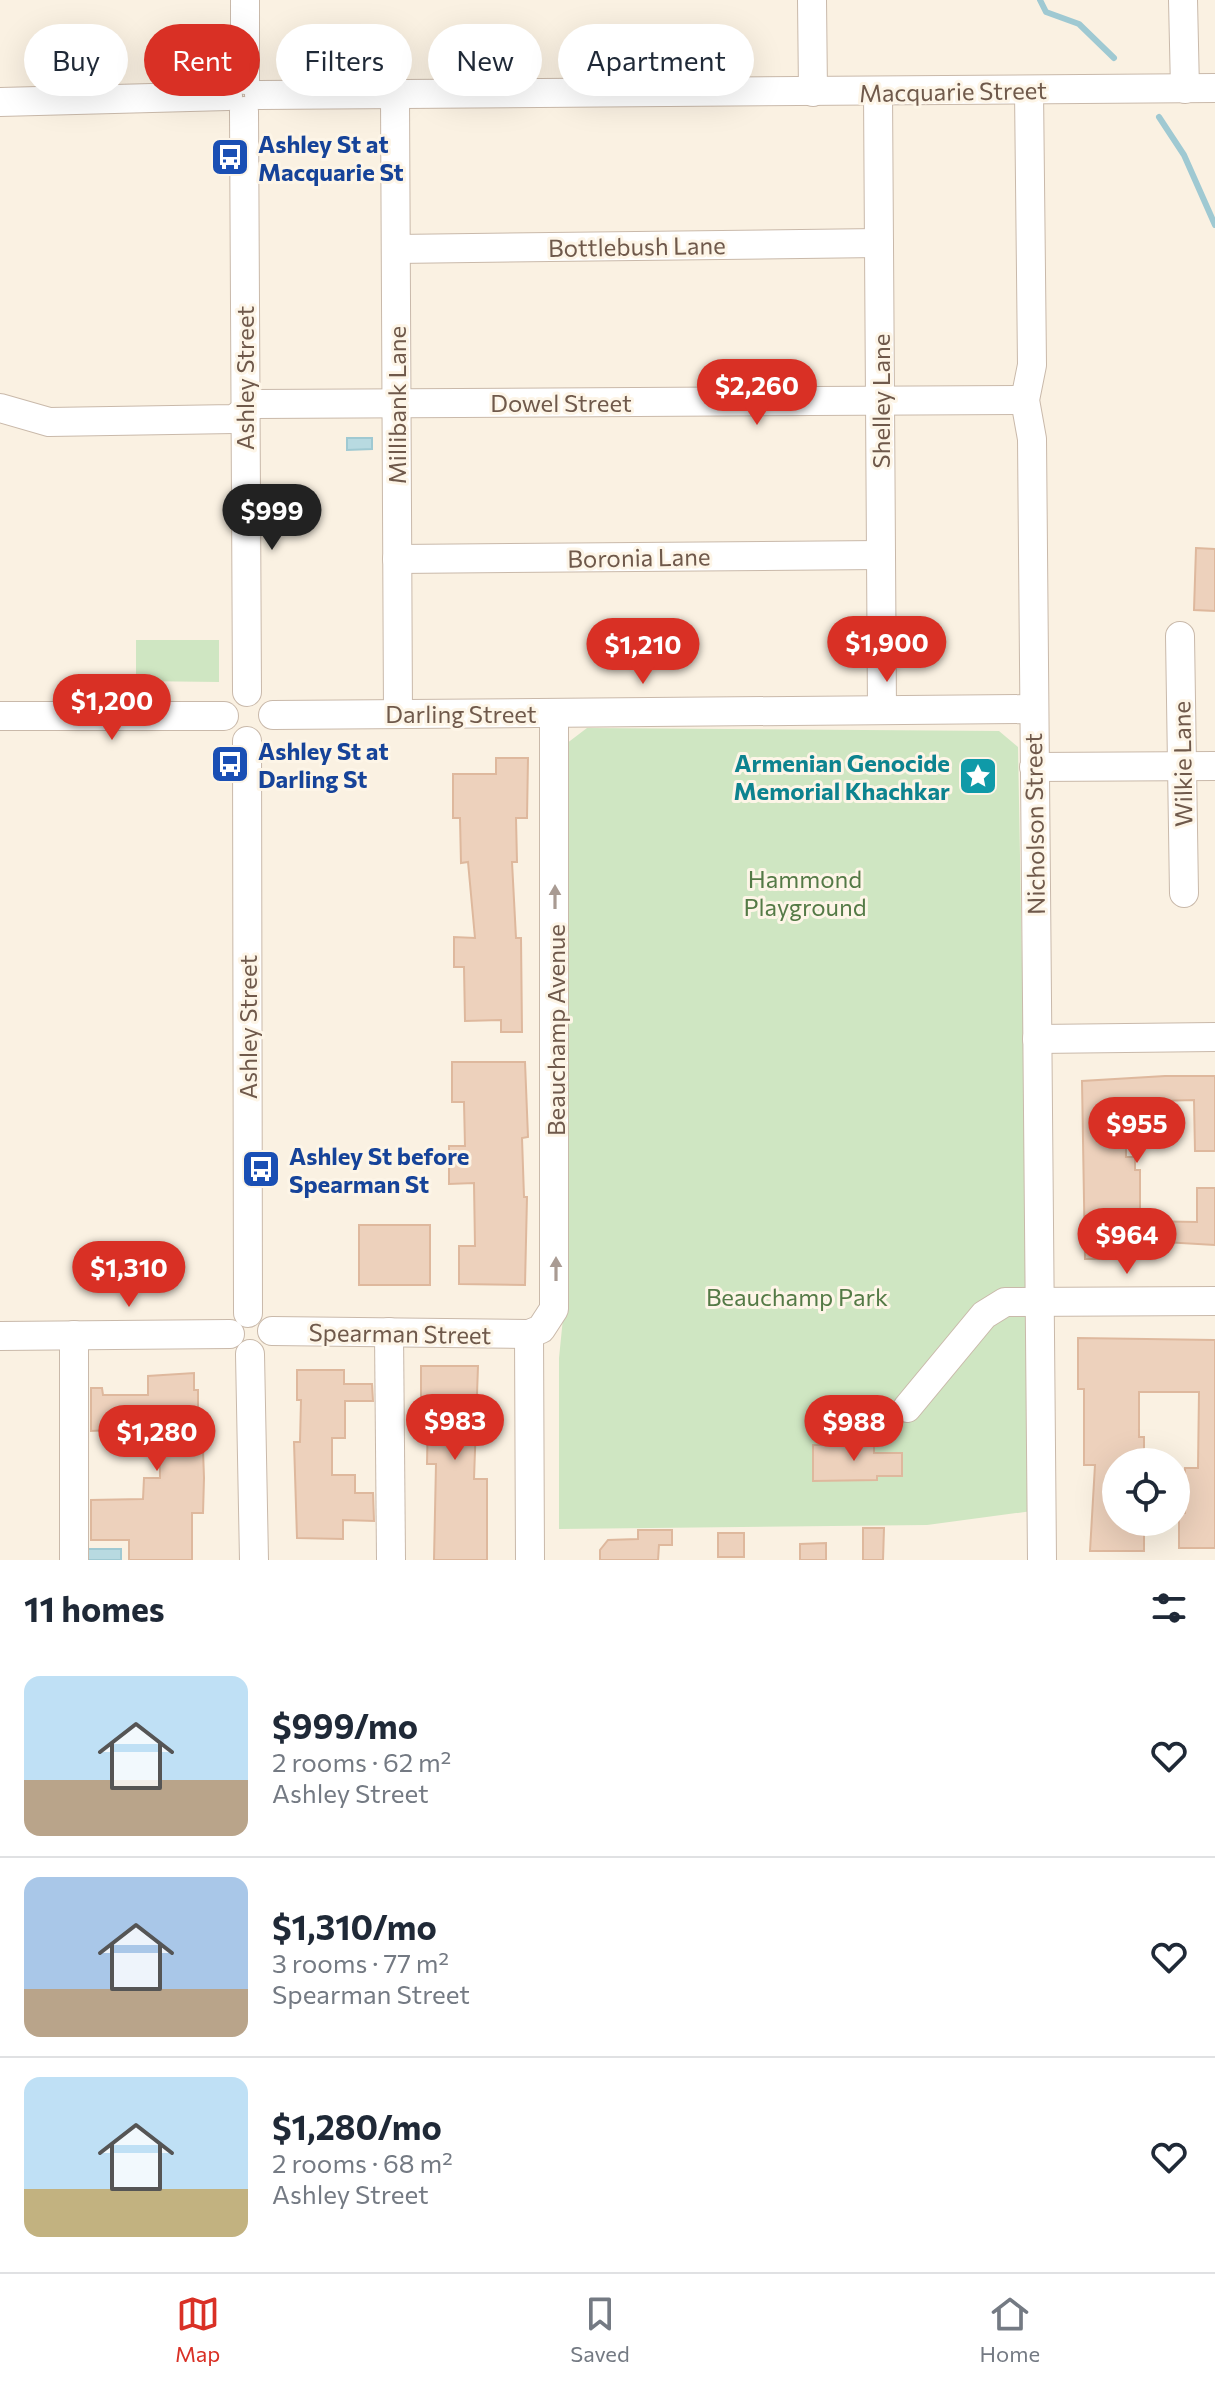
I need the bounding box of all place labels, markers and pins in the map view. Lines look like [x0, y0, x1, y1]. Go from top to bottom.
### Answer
place label: Ashley St at Macquarie St [258, 129, 404, 186]
bus stop icon: Ashley St at Macquarie St [209, 136, 251, 178]
pin: $2,260 [692, 359, 822, 427]
pin: $999 [225, 484, 319, 552]
pin: $1,900 [822, 616, 952, 684]
pin: $1,210 [578, 618, 708, 686]
pin: $1,200 [47, 674, 177, 742]
place label: Ashley St at Darling St [258, 736, 389, 793]
bus stop icon: Ashley St at Darling St [209, 743, 251, 785]
place label: Armenian Genocide Memorial Khachkar [734, 748, 950, 805]
place icon: Armenian Genocide Memorial Khachkar [957, 755, 999, 797]
pin: $955 [1090, 1097, 1184, 1165]
place label: Ashley St before Spearman St [289, 1141, 469, 1198]
bus stop icon: Ashley St before Spearman St [240, 1148, 282, 1190]
pin: $964 [1080, 1208, 1174, 1276]
pin: $1,310 [64, 1241, 194, 1309]
pin: $983 [408, 1394, 502, 1462]
pin: $988 [807, 1395, 901, 1463]
pin: $1,280 [92, 1405, 222, 1473]

